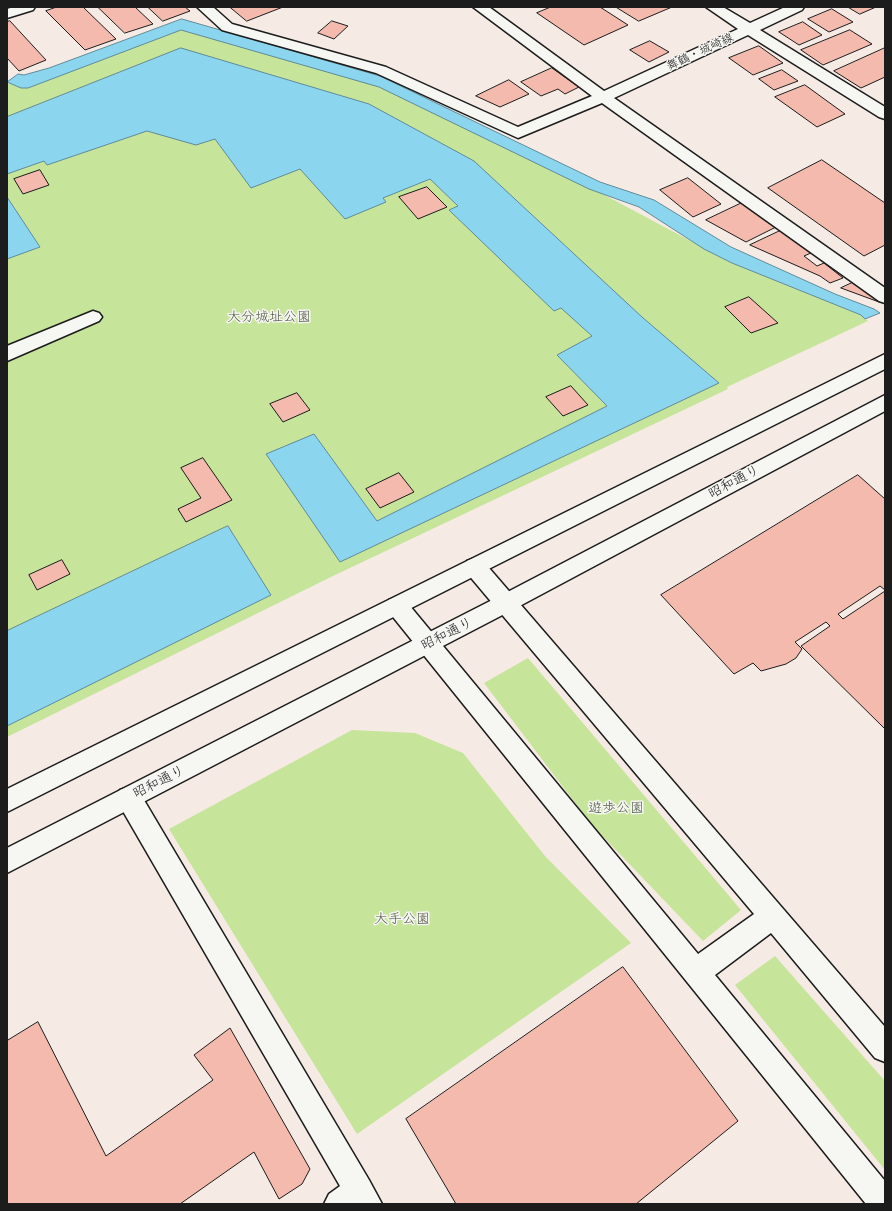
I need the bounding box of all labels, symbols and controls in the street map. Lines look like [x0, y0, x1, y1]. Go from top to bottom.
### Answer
street label: 舞鶴・城崎線 [664, 30, 736, 74]
park label: 大分城址公園 [227, 309, 311, 325]
street label: 昭和通り [705, 461, 763, 503]
street label: 昭和通り [418, 614, 476, 654]
street label: 昭和通り [130, 762, 188, 802]
park label: 遊歩公園 [588, 800, 644, 816]
park label: 大手公園 [374, 911, 430, 927]

